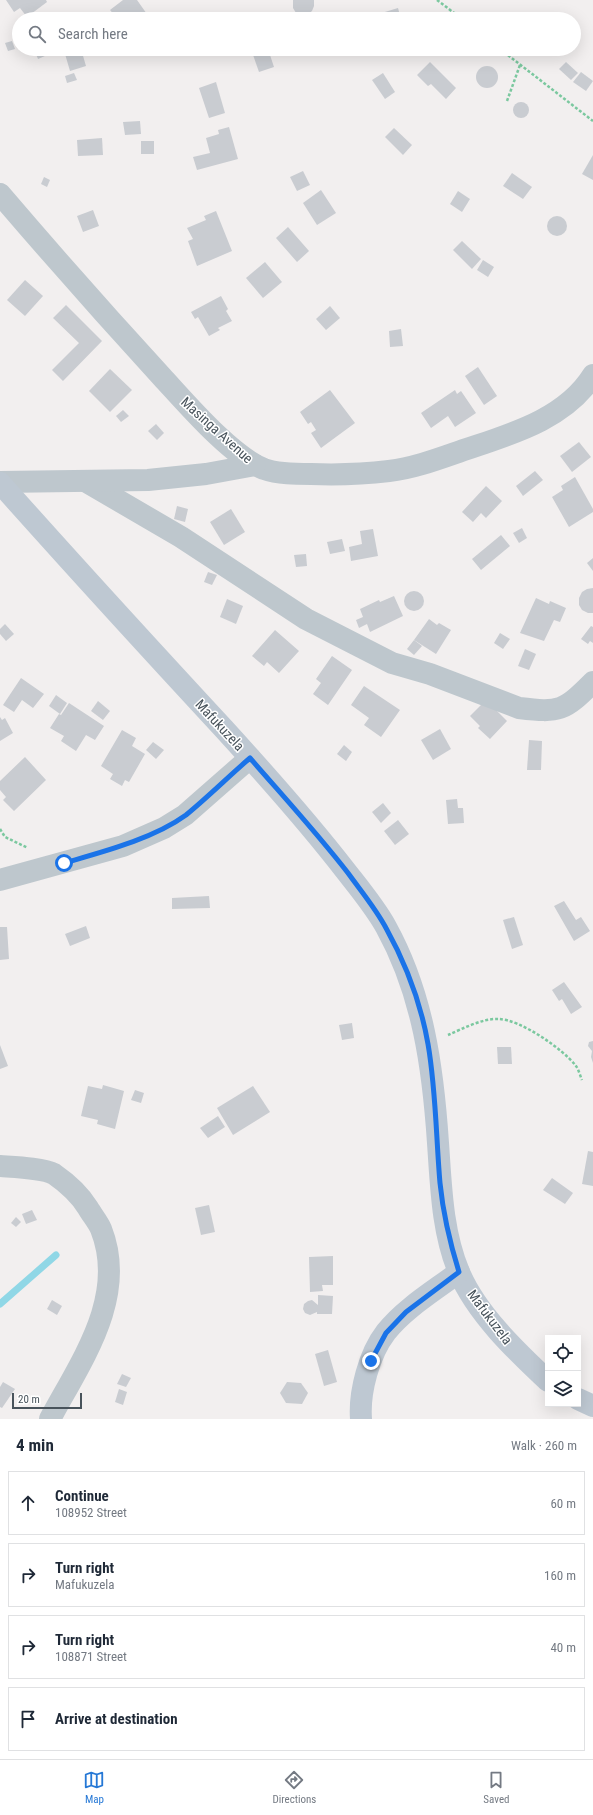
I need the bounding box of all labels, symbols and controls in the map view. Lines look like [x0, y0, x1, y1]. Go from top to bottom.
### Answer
search box [12, 12, 581, 56]
icon: search [26, 23, 48, 45]
text: Search here [58, 25, 128, 43]
street label: Masinga Avenue [178, 394, 256, 467]
street label: Mafukuzela [192, 696, 248, 754]
route start [55, 854, 73, 872]
street label: Mafukuzela [464, 1287, 516, 1347]
map controls [545, 1335, 581, 1407]
button: locate [545, 1335, 581, 1371]
route end [362, 1352, 380, 1370]
button: layers [545, 1371, 581, 1407]
scale bar [12, 1391, 82, 1410]
text: 20 m [18, 1393, 40, 1406]
text: 4 min [16, 1435, 54, 1455]
text: Walk · 260 m [511, 1438, 577, 1453]
text: Continue [55, 1487, 109, 1505]
icon: ahead [17, 1492, 39, 1514]
text: 60 m [550, 1496, 576, 1511]
text: 108952 Street [55, 1505, 127, 1520]
text: Turn right [55, 1559, 114, 1577]
icon: right [17, 1564, 39, 1586]
text: 160 m [544, 1568, 576, 1583]
text: Mafukuzela [55, 1577, 115, 1592]
text: Turn right [55, 1631, 114, 1649]
icon: right [17, 1636, 39, 1658]
text: 40 m [550, 1640, 576, 1655]
text: 108871 Street [55, 1649, 127, 1664]
icon: arrive [17, 1708, 39, 1730]
text: Arrive at destination [55, 1710, 178, 1728]
tab: Map [83, 1769, 105, 1806]
tab: Directions [272, 1769, 316, 1806]
tab: Saved [483, 1769, 510, 1806]

